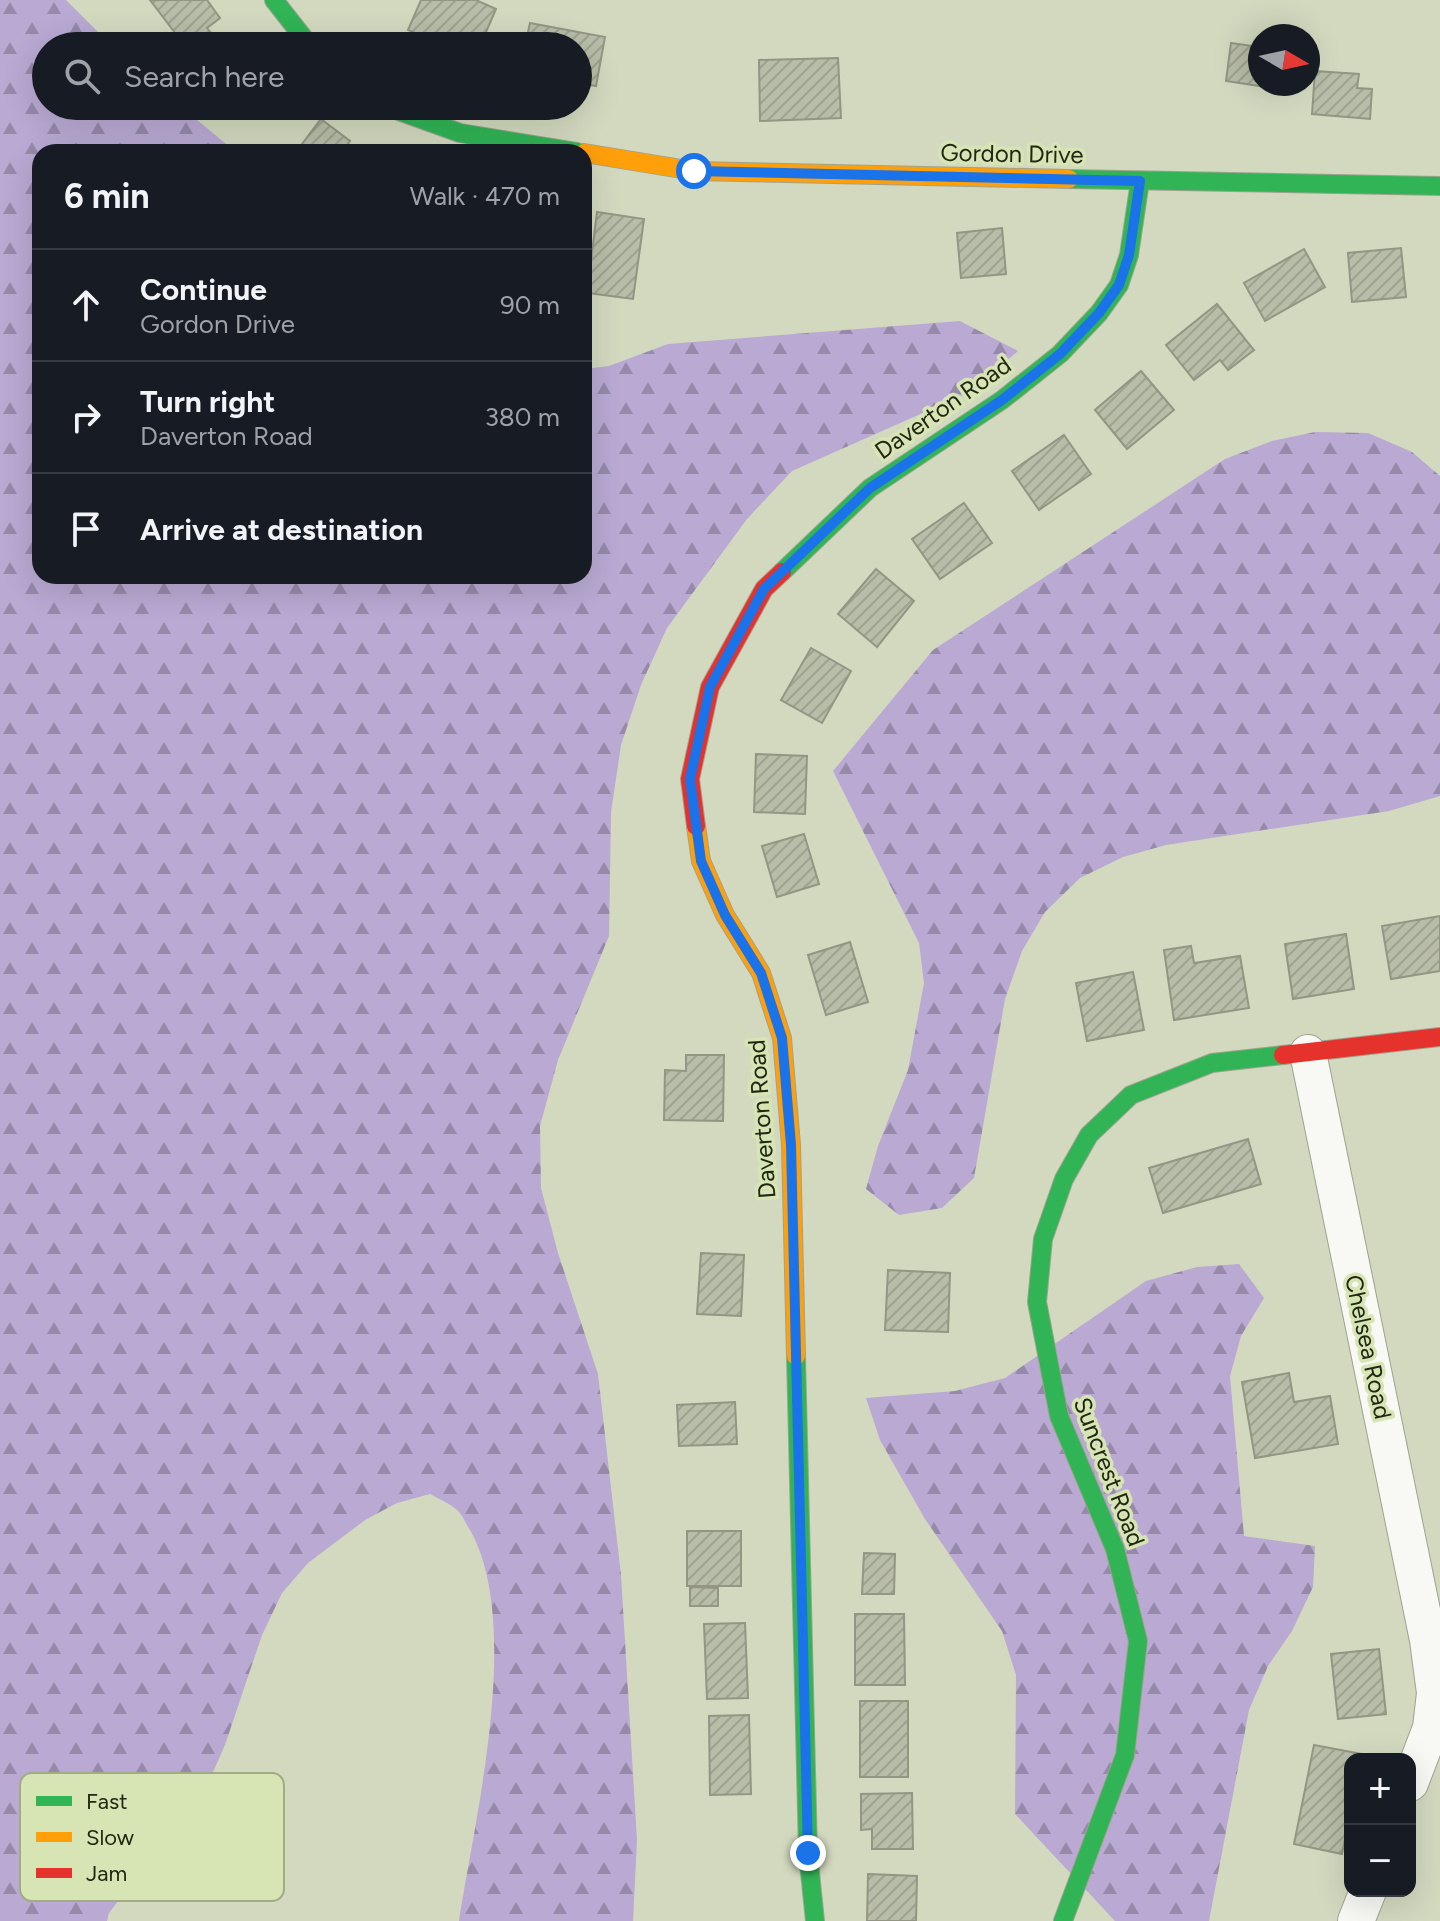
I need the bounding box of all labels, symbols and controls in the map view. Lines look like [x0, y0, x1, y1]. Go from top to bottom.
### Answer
north arrow [1248, 24, 1320, 96]
search box [32, 32, 592, 120]
icon: search [60, 54, 104, 98]
text: Search here [124, 58, 284, 95]
street label: Gordon Drive [940, 138, 1084, 169]
route start [676, 153, 712, 189]
text: 6 min [64, 176, 150, 217]
text: Walk · 470 m [410, 180, 560, 212]
text: Continue [140, 271, 267, 308]
icon: ahead [64, 283, 108, 327]
text: 90 m [500, 289, 560, 321]
text: Gordon Drive [140, 308, 295, 340]
street label: Daverton Road [869, 350, 1016, 465]
text: Turn right [140, 383, 275, 420]
icon: right [64, 395, 108, 439]
text: 380 m [485, 401, 560, 433]
text: Daverton Road [140, 420, 313, 452]
icon: arrive [64, 507, 108, 551]
text: Arrive at destination [140, 511, 423, 548]
street label: Daverton Road [741, 1038, 782, 1200]
street label: Chelsea Road [1339, 1272, 1398, 1422]
street label: Suncrest Road [1068, 1393, 1151, 1550]
map controls [1344, 1753, 1416, 1897]
button: + [1344, 1753, 1416, 1825]
legend [20, 1773, 284, 1901]
text: Fast [86, 1788, 128, 1815]
text: Slow [86, 1824, 135, 1851]
button: − [1344, 1825, 1416, 1897]
route end [790, 1835, 826, 1871]
text: Jam [86, 1860, 127, 1887]

